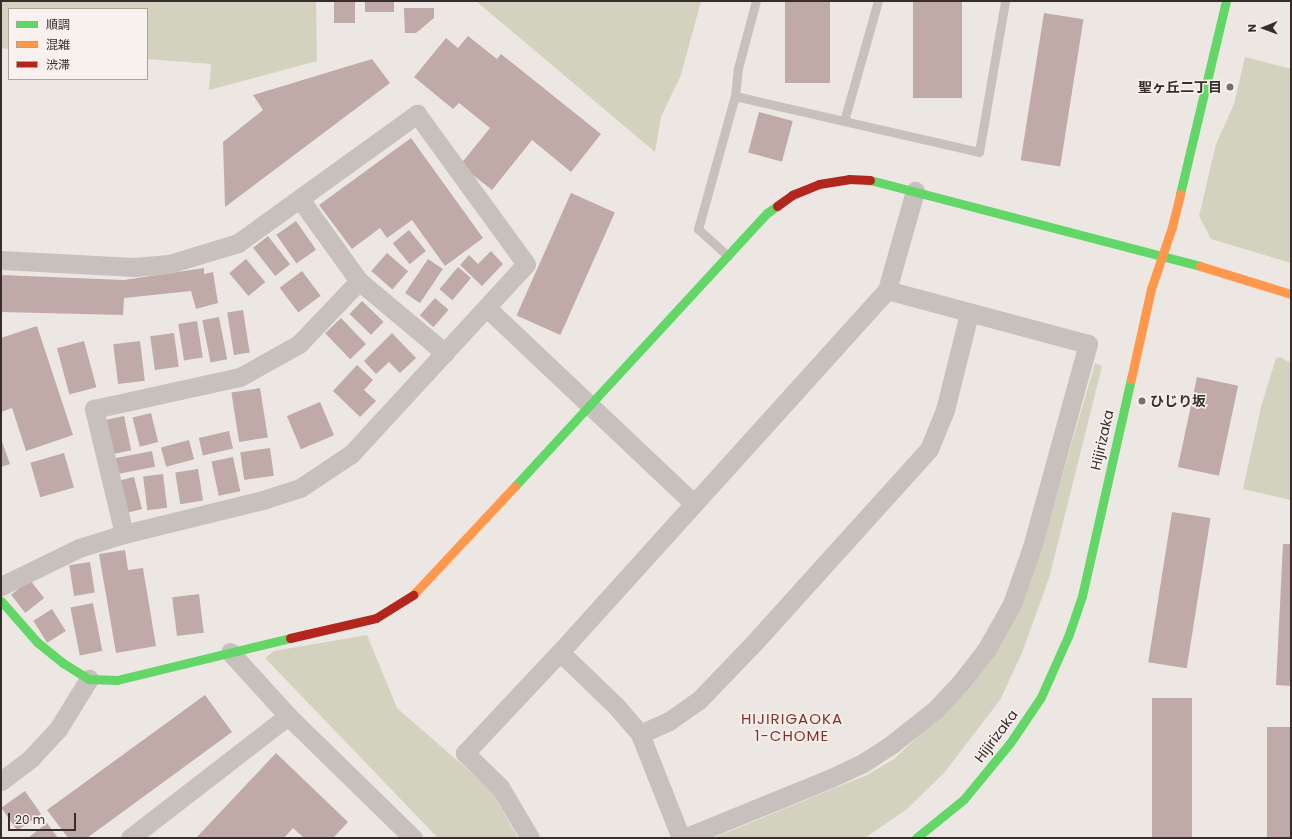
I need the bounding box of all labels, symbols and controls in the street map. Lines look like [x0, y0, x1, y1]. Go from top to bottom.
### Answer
legend [8, 8, 148, 80]
north arrow [1244, 8, 1284, 48]
text: 順調 [46, 16, 70, 33]
text: N [1244, 24, 1260, 32]
text: 混雑 [46, 36, 70, 53]
text: 渋滞 [46, 56, 70, 73]
place label: 聖ヶ丘二丁目 [1138, 79, 1222, 95]
marker: 聖ヶ丘二丁目 [1225, 82, 1235, 92]
place label: ひじり坂 [1150, 393, 1206, 409]
marker: ひじり坂 [1137, 396, 1147, 406]
street label: Hijirizaka [1087, 408, 1117, 472]
street label: Hijirizaka [971, 706, 1021, 766]
district label: HIJIRIGAOKA 1-CHOME [741, 709, 843, 744]
scale bar [10, 805, 78, 831]
text: 20 m [15, 811, 45, 828]

